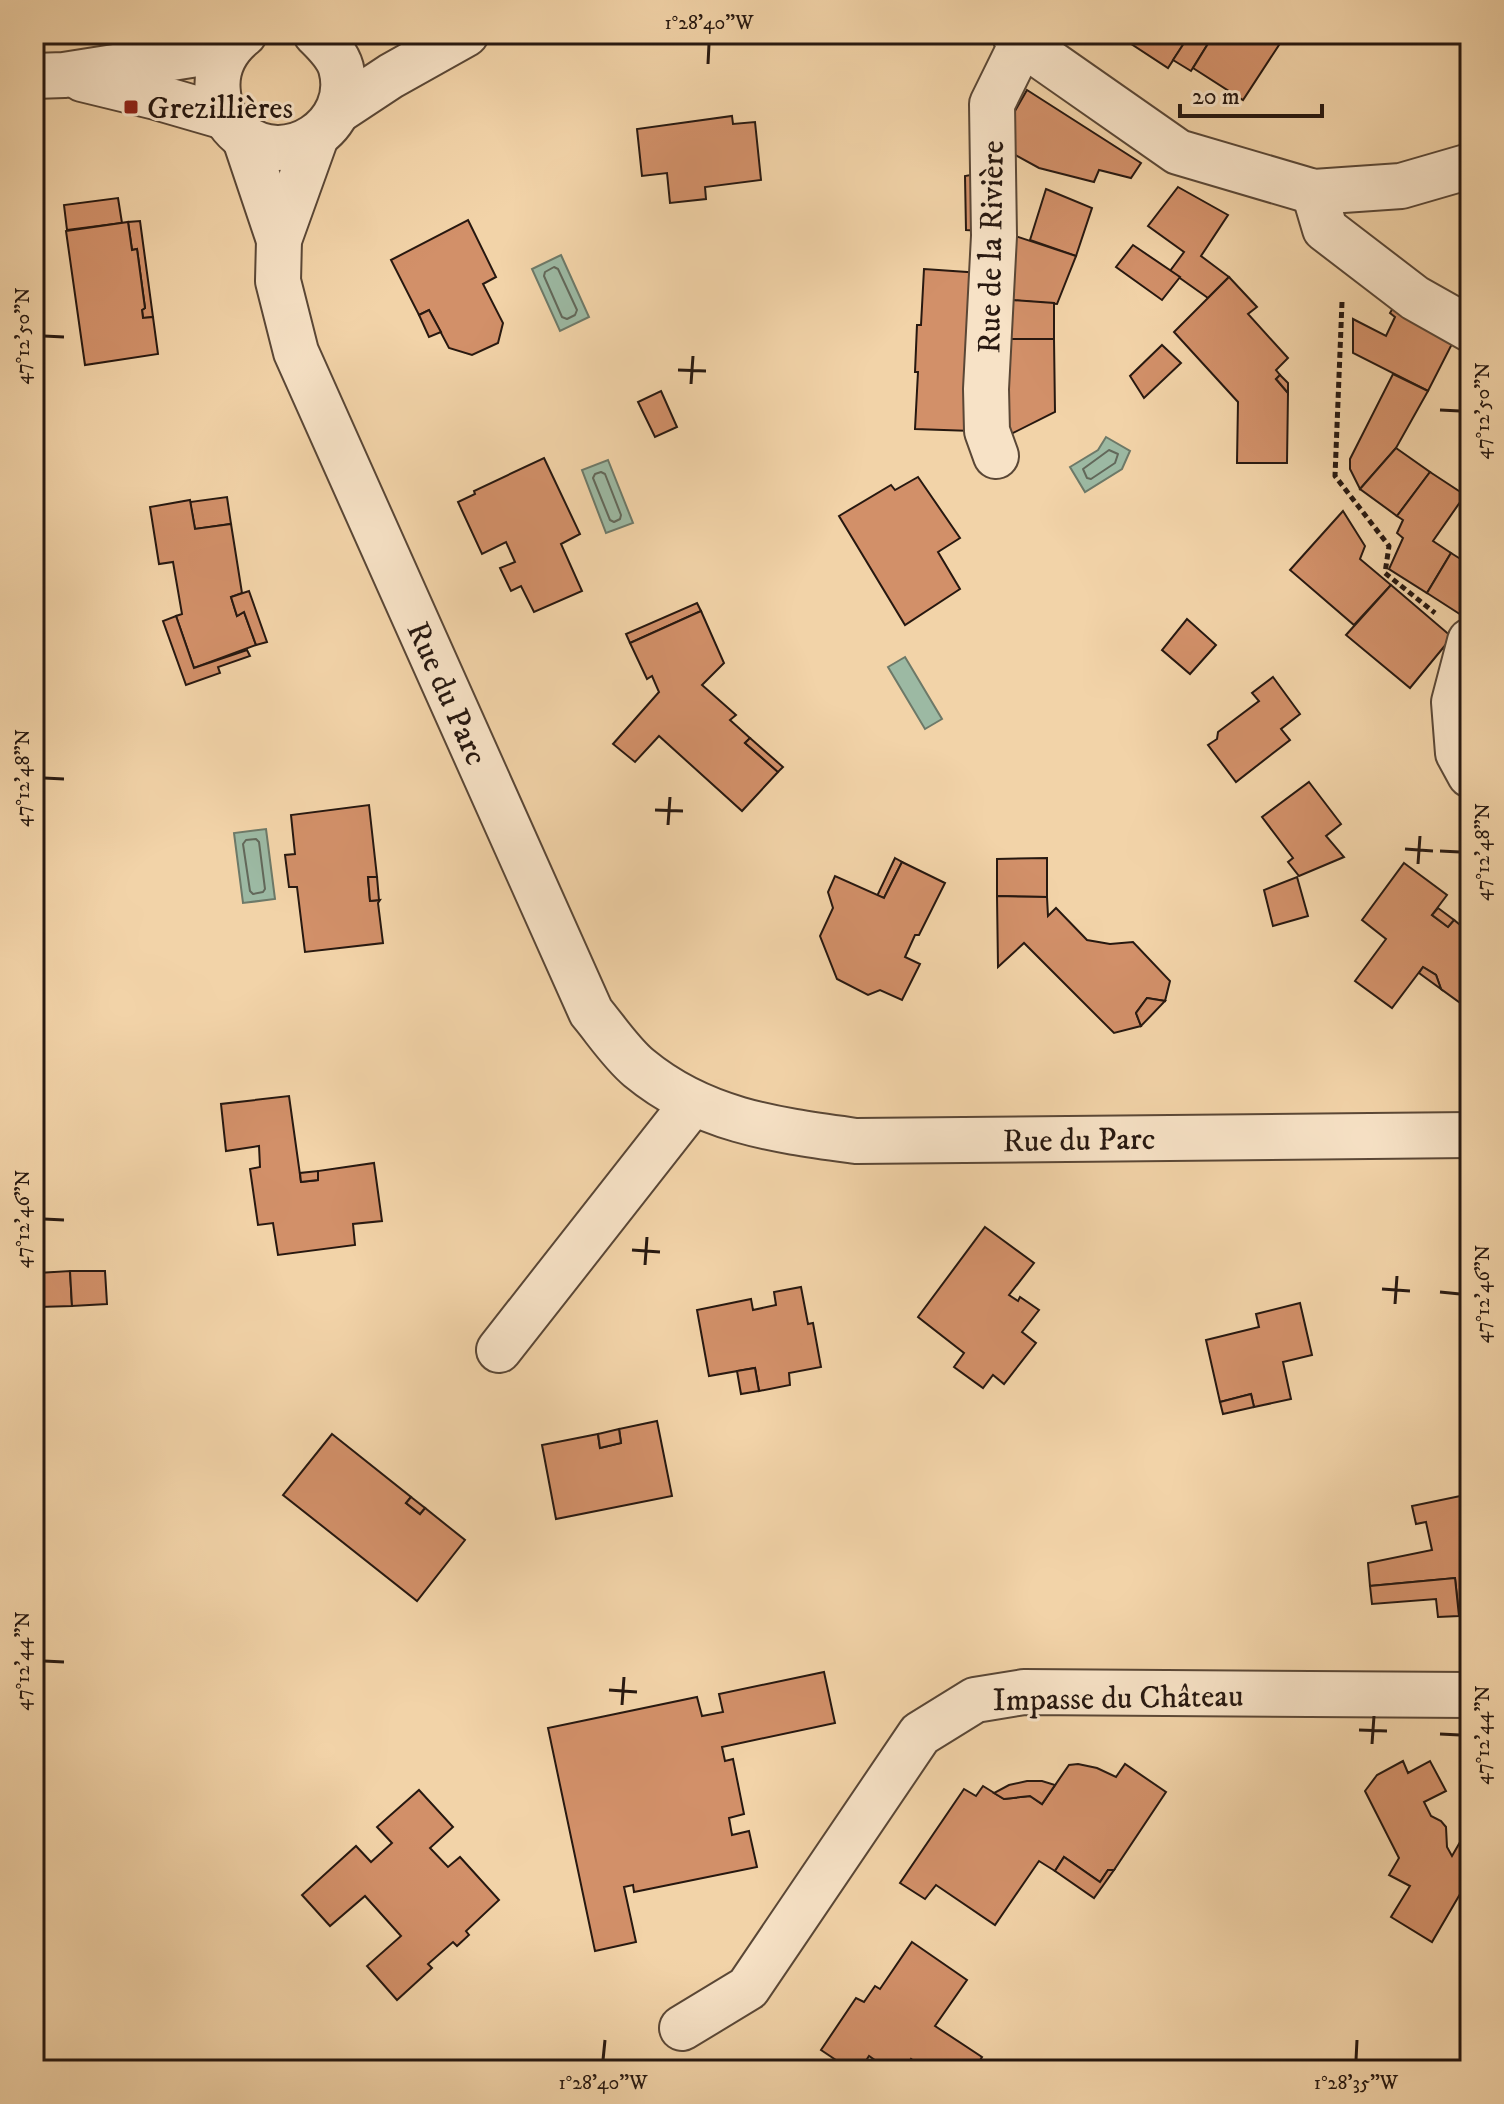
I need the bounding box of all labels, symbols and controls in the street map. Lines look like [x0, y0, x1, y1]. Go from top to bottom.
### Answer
text: 1°28'40"W [664, 11, 754, 36]
scale bar [1180, 68, 1322, 118]
text: 20 m [1192, 82, 1240, 112]
place label: Grezillières [147, 89, 293, 129]
marker: Grezillières [122, 98, 140, 116]
street label: Rue de la Rivière [970, 140, 1014, 354]
text: 47°12'50"N [11, 287, 36, 385]
text: 47°12'50"N [1471, 362, 1496, 460]
street label: Rue du Parc [397, 616, 496, 772]
text: 47°12'48"N [11, 729, 36, 827]
text: 47°12'48"N [1471, 803, 1496, 901]
street label: Rue du Parc [1002, 1120, 1156, 1162]
text: 47°12'46"N [11, 1170, 36, 1268]
text: 47°12'46"N [1471, 1245, 1496, 1343]
text: 47°12'44"N [11, 1611, 36, 1711]
street label: Impasse du Château [992, 1677, 1244, 1721]
text: 47°12'44"N [1471, 1685, 1496, 1785]
text: 1°28'40"W [558, 2071, 648, 2096]
text: 1°28'35"W [1314, 2071, 1399, 2096]

